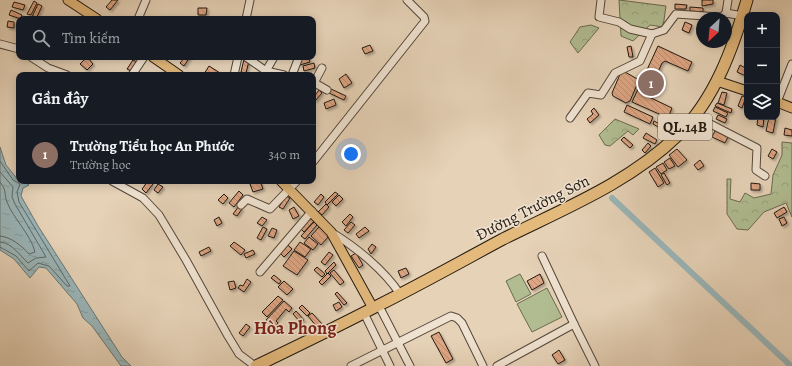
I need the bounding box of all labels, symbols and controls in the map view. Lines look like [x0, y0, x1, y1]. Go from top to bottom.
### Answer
north arrow [696, 12, 732, 48]
map controls [744, 12, 780, 120]
button: + [744, 12, 780, 48]
search box [16, 16, 316, 60]
icon: search [30, 27, 52, 49]
text: Tìm kiếm [62, 28, 120, 48]
button: − [744, 48, 780, 84]
pin: 1 [638, 68, 664, 98]
button: layers [744, 84, 780, 120]
text: Gần đây [32, 87, 89, 110]
road number: QL.14B [658, 114, 712, 140]
text: Trường Tiểu học An Phước [70, 136, 235, 156]
your location [341, 144, 361, 164]
text: 1 [43, 146, 47, 163]
text: 340 m [268, 146, 300, 163]
text: Trường học [70, 156, 131, 173]
street label: Đường Trường Sơn [472, 170, 593, 246]
district label: Hòa Phong [254, 316, 337, 340]

